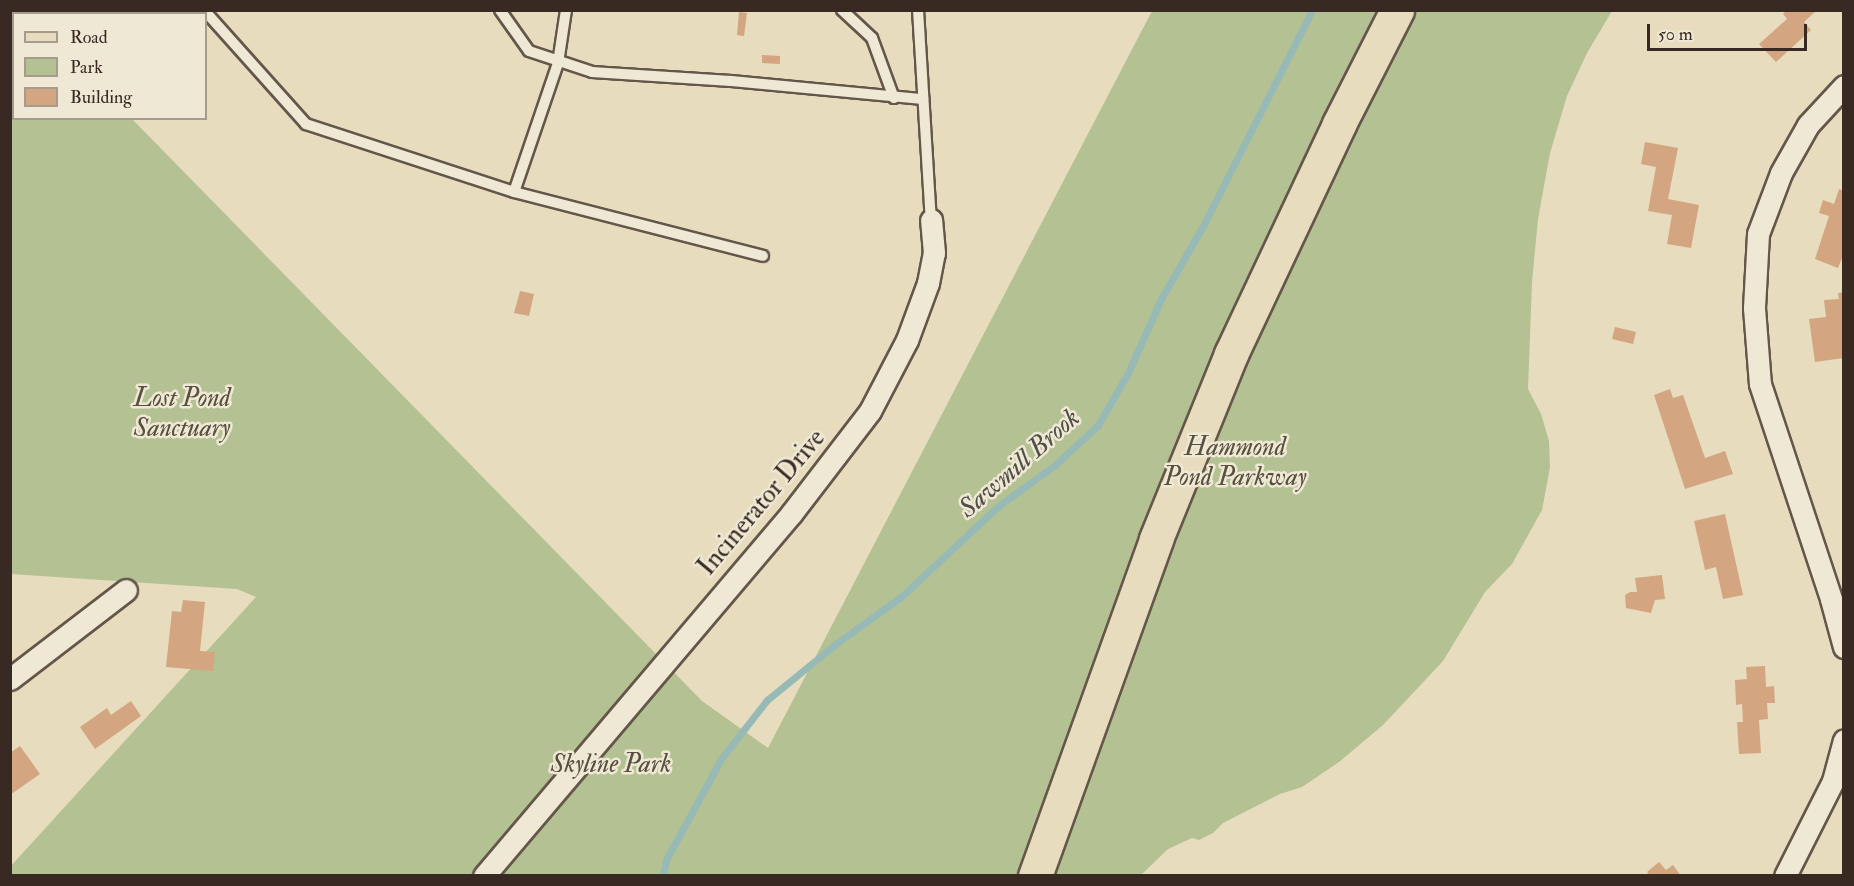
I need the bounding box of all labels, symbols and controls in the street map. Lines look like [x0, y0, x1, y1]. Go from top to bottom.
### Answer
legend [12, 12, 207, 120]
scale bar [1650, 12, 1810, 50]
text: 50 m [1658, 23, 1693, 46]
text: Road [70, 26, 108, 49]
text: Park [70, 56, 103, 79]
text: Building [70, 86, 132, 109]
park label: Lost Pond Sanctuary [134, 383, 230, 444]
water label: Sawmill Brook [952, 402, 1086, 524]
street label: Incinerator Drive [692, 423, 832, 583]
park label: Hammond Pond Parkway [1163, 432, 1307, 494]
park label: Skyline Park [551, 749, 671, 781]

